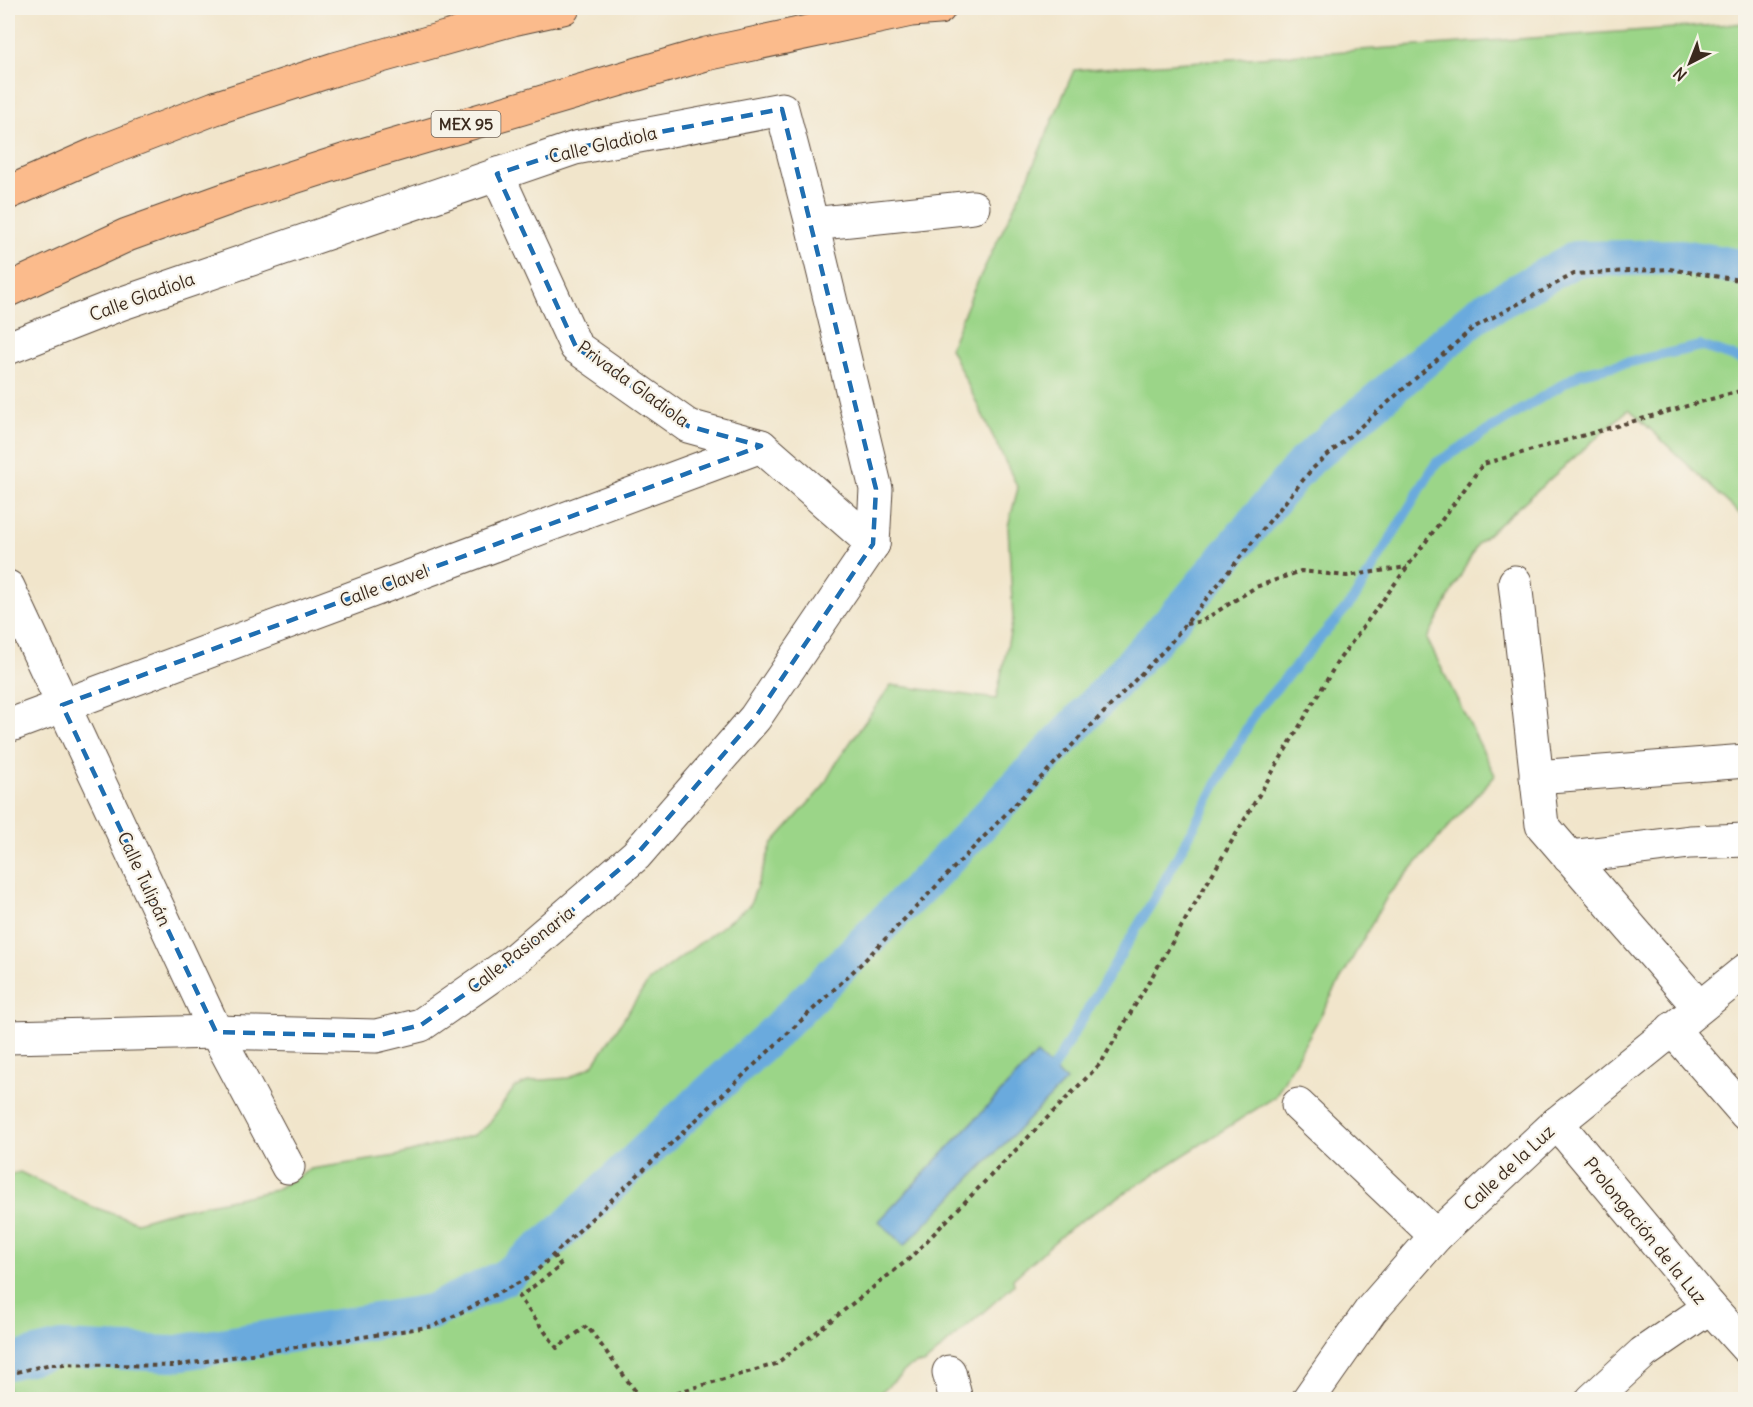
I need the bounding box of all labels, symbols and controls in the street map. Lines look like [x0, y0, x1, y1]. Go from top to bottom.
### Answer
north arrow [1660, 33, 1720, 93]
text: N [1669, 63, 1691, 85]
road number: MEX 95 [432, 111, 500, 137]
street label: Calle Gladiola [547, 121, 659, 168]
street label: Calle Gladiola [86, 267, 198, 326]
street label: Privada Gladiola [573, 335, 694, 432]
street label: Calle Clavel [336, 559, 431, 612]
street label: Calle Tulipán [113, 828, 176, 930]
street label: Calle Pasionaria [463, 901, 579, 998]
street label: Calle de la Luz [1458, 1119, 1559, 1216]
street label: Prolongación de la Luz [1579, 1152, 1712, 1309]

